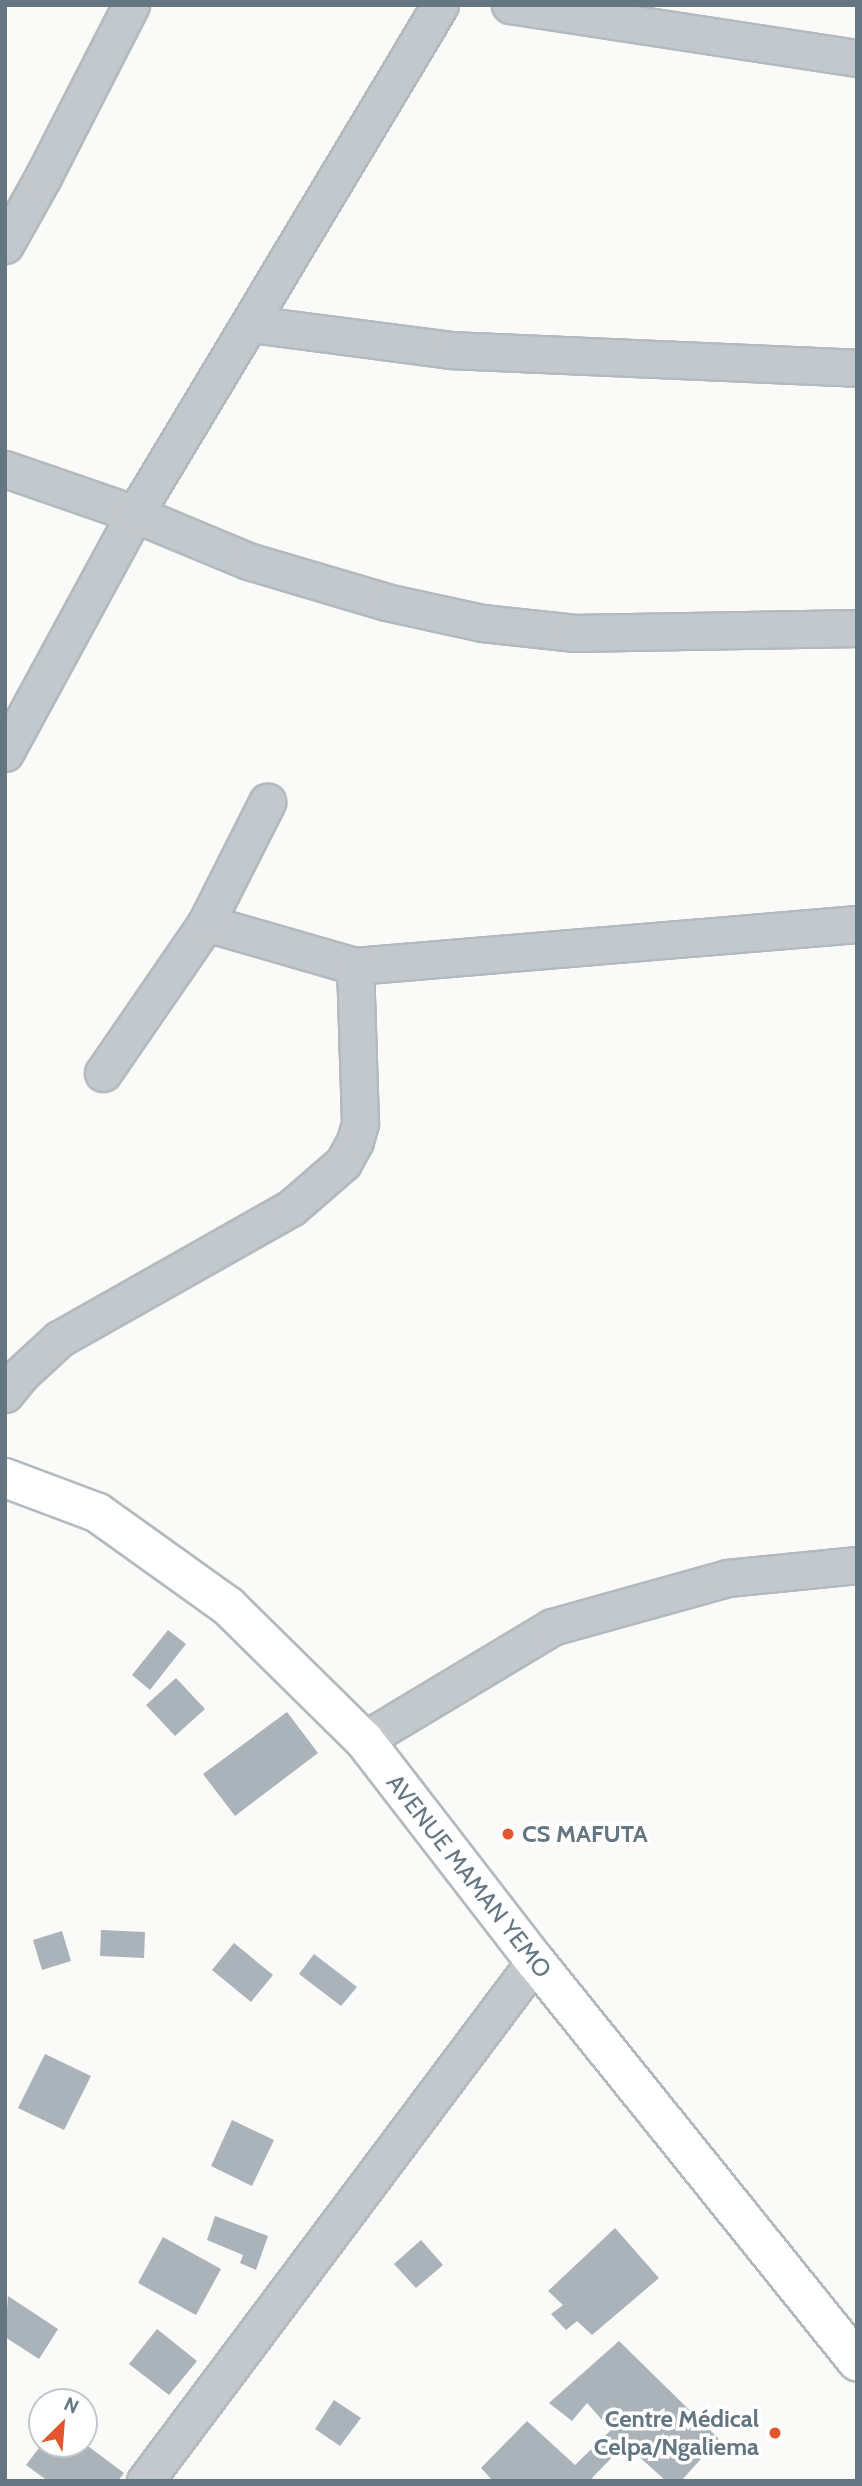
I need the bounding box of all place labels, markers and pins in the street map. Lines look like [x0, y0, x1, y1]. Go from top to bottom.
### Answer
place label: CS MAFUTA [522, 1820, 648, 1848]
marker: CS MAFUTA [500, 1826, 516, 1842]
place label: Centre Médical Celpa/Ngaliema [594, 2405, 759, 2461]
marker: Centre Médical Celpa/Ngaliema [765, 2423, 785, 2443]

